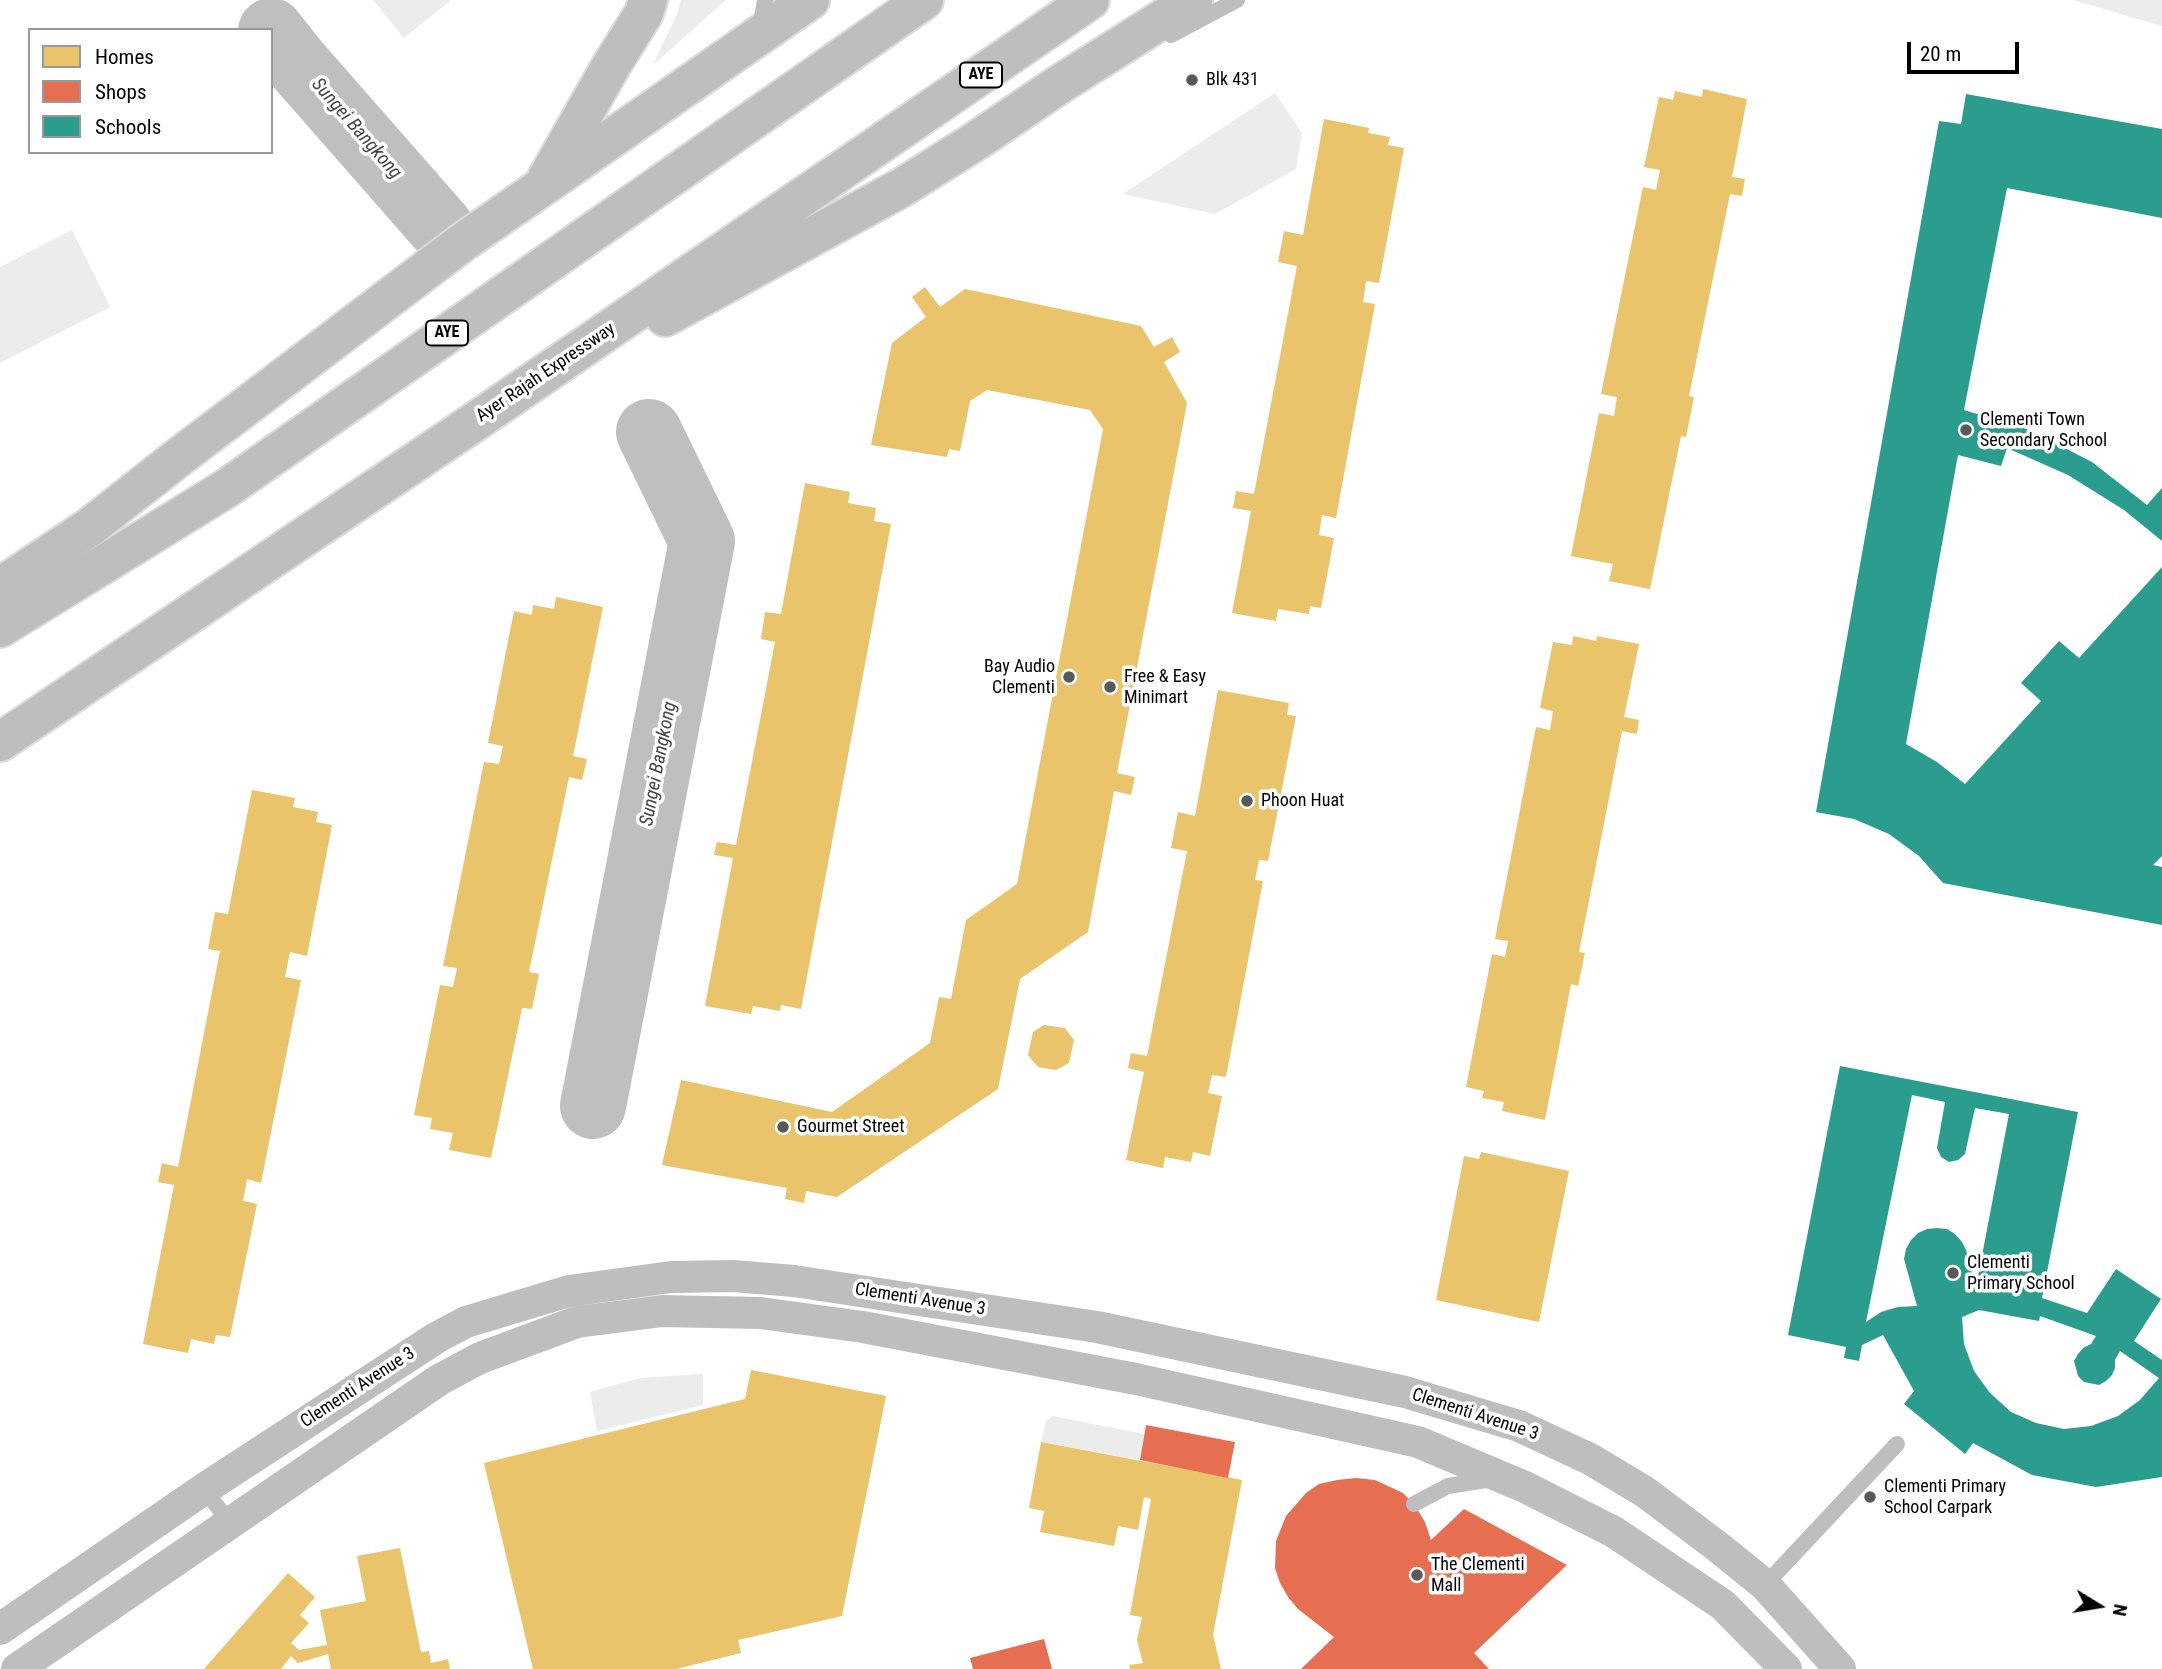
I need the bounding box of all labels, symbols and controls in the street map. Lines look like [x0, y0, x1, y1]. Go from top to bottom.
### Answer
legend [28, 28, 273, 154]
scale bar [1910, 28, 2022, 72]
text: 20 m [1920, 42, 1961, 66]
text: Homes [95, 45, 154, 69]
road number: AYE [960, 62, 1002, 88]
place label: Blk 431 [1206, 69, 1259, 91]
marker: Blk 431 [1184, 72, 1200, 88]
water label: Sungei Bangkong [306, 74, 406, 184]
text: Shops [95, 80, 147, 104]
text: Schools [95, 115, 161, 139]
street label: Ayer Rajah Expressway [473, 319, 619, 427]
road number: AYE [426, 320, 468, 346]
place label: Clementi Town Secondary School [1980, 409, 2107, 452]
marker: Clementi Town Secondary School [1958, 422, 1974, 438]
place label: Bay Audio Clementi [984, 656, 1055, 698]
place label: Free & Easy Minimart [1124, 666, 1206, 708]
marker: Bay Audio Clementi [1061, 669, 1077, 685]
marker: Free & Easy Minimart [1102, 679, 1118, 695]
water label: Sungei Bangkong [636, 700, 682, 828]
place label: Phoon Huat [1261, 790, 1344, 812]
marker: Phoon Huat [1239, 793, 1255, 809]
place label: Gourmet Street [797, 1116, 904, 1138]
marker: Gourmet Street [775, 1119, 791, 1135]
place label: Clementi Primary School [1967, 1252, 2075, 1294]
marker: Clementi Primary School [1945, 1265, 1961, 1281]
street label: Clementi Avenue 3 [853, 1279, 987, 1321]
street label: Clementi Avenue 3 [297, 1343, 419, 1433]
street label: Clementi Avenue 3 [1409, 1384, 1541, 1446]
place label: Clementi Primary School Carpark [1884, 1476, 2006, 1518]
marker: Clementi Primary School Carpark [1862, 1489, 1878, 1505]
place label: The Clementi Mall [1431, 1554, 1525, 1596]
marker: The Clementi Mall [1409, 1567, 1425, 1583]
north arrow [2064, 1571, 2134, 1641]
text: N [2108, 1602, 2133, 1618]

